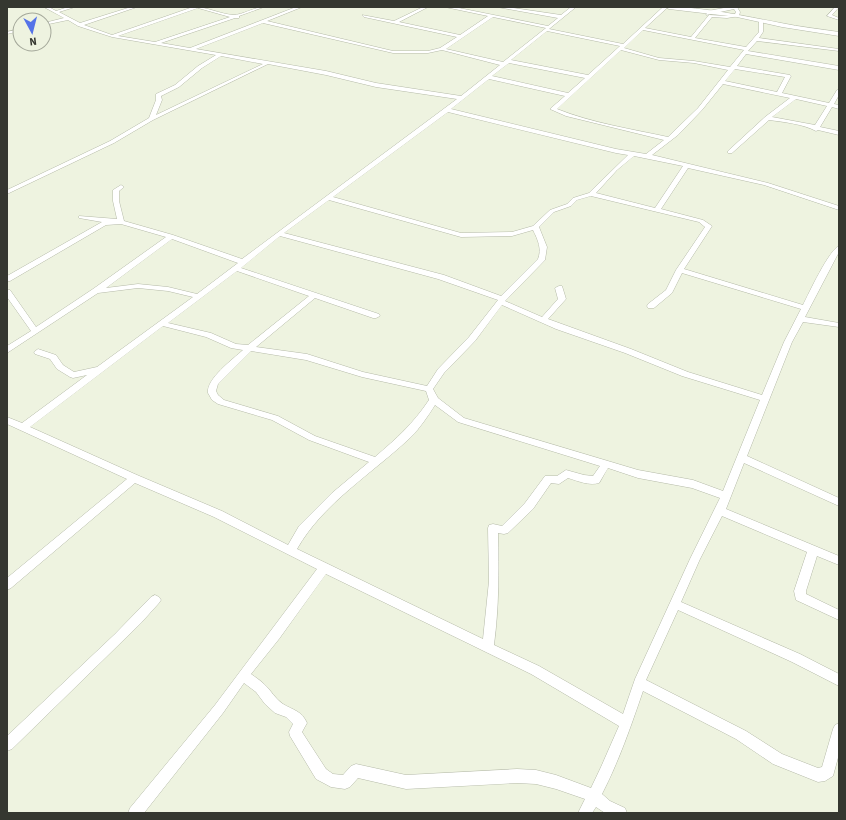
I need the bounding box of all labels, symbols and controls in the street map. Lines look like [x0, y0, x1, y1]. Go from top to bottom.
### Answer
north arrow [12, 12, 52, 52]
text: N [29, 34, 38, 49]

